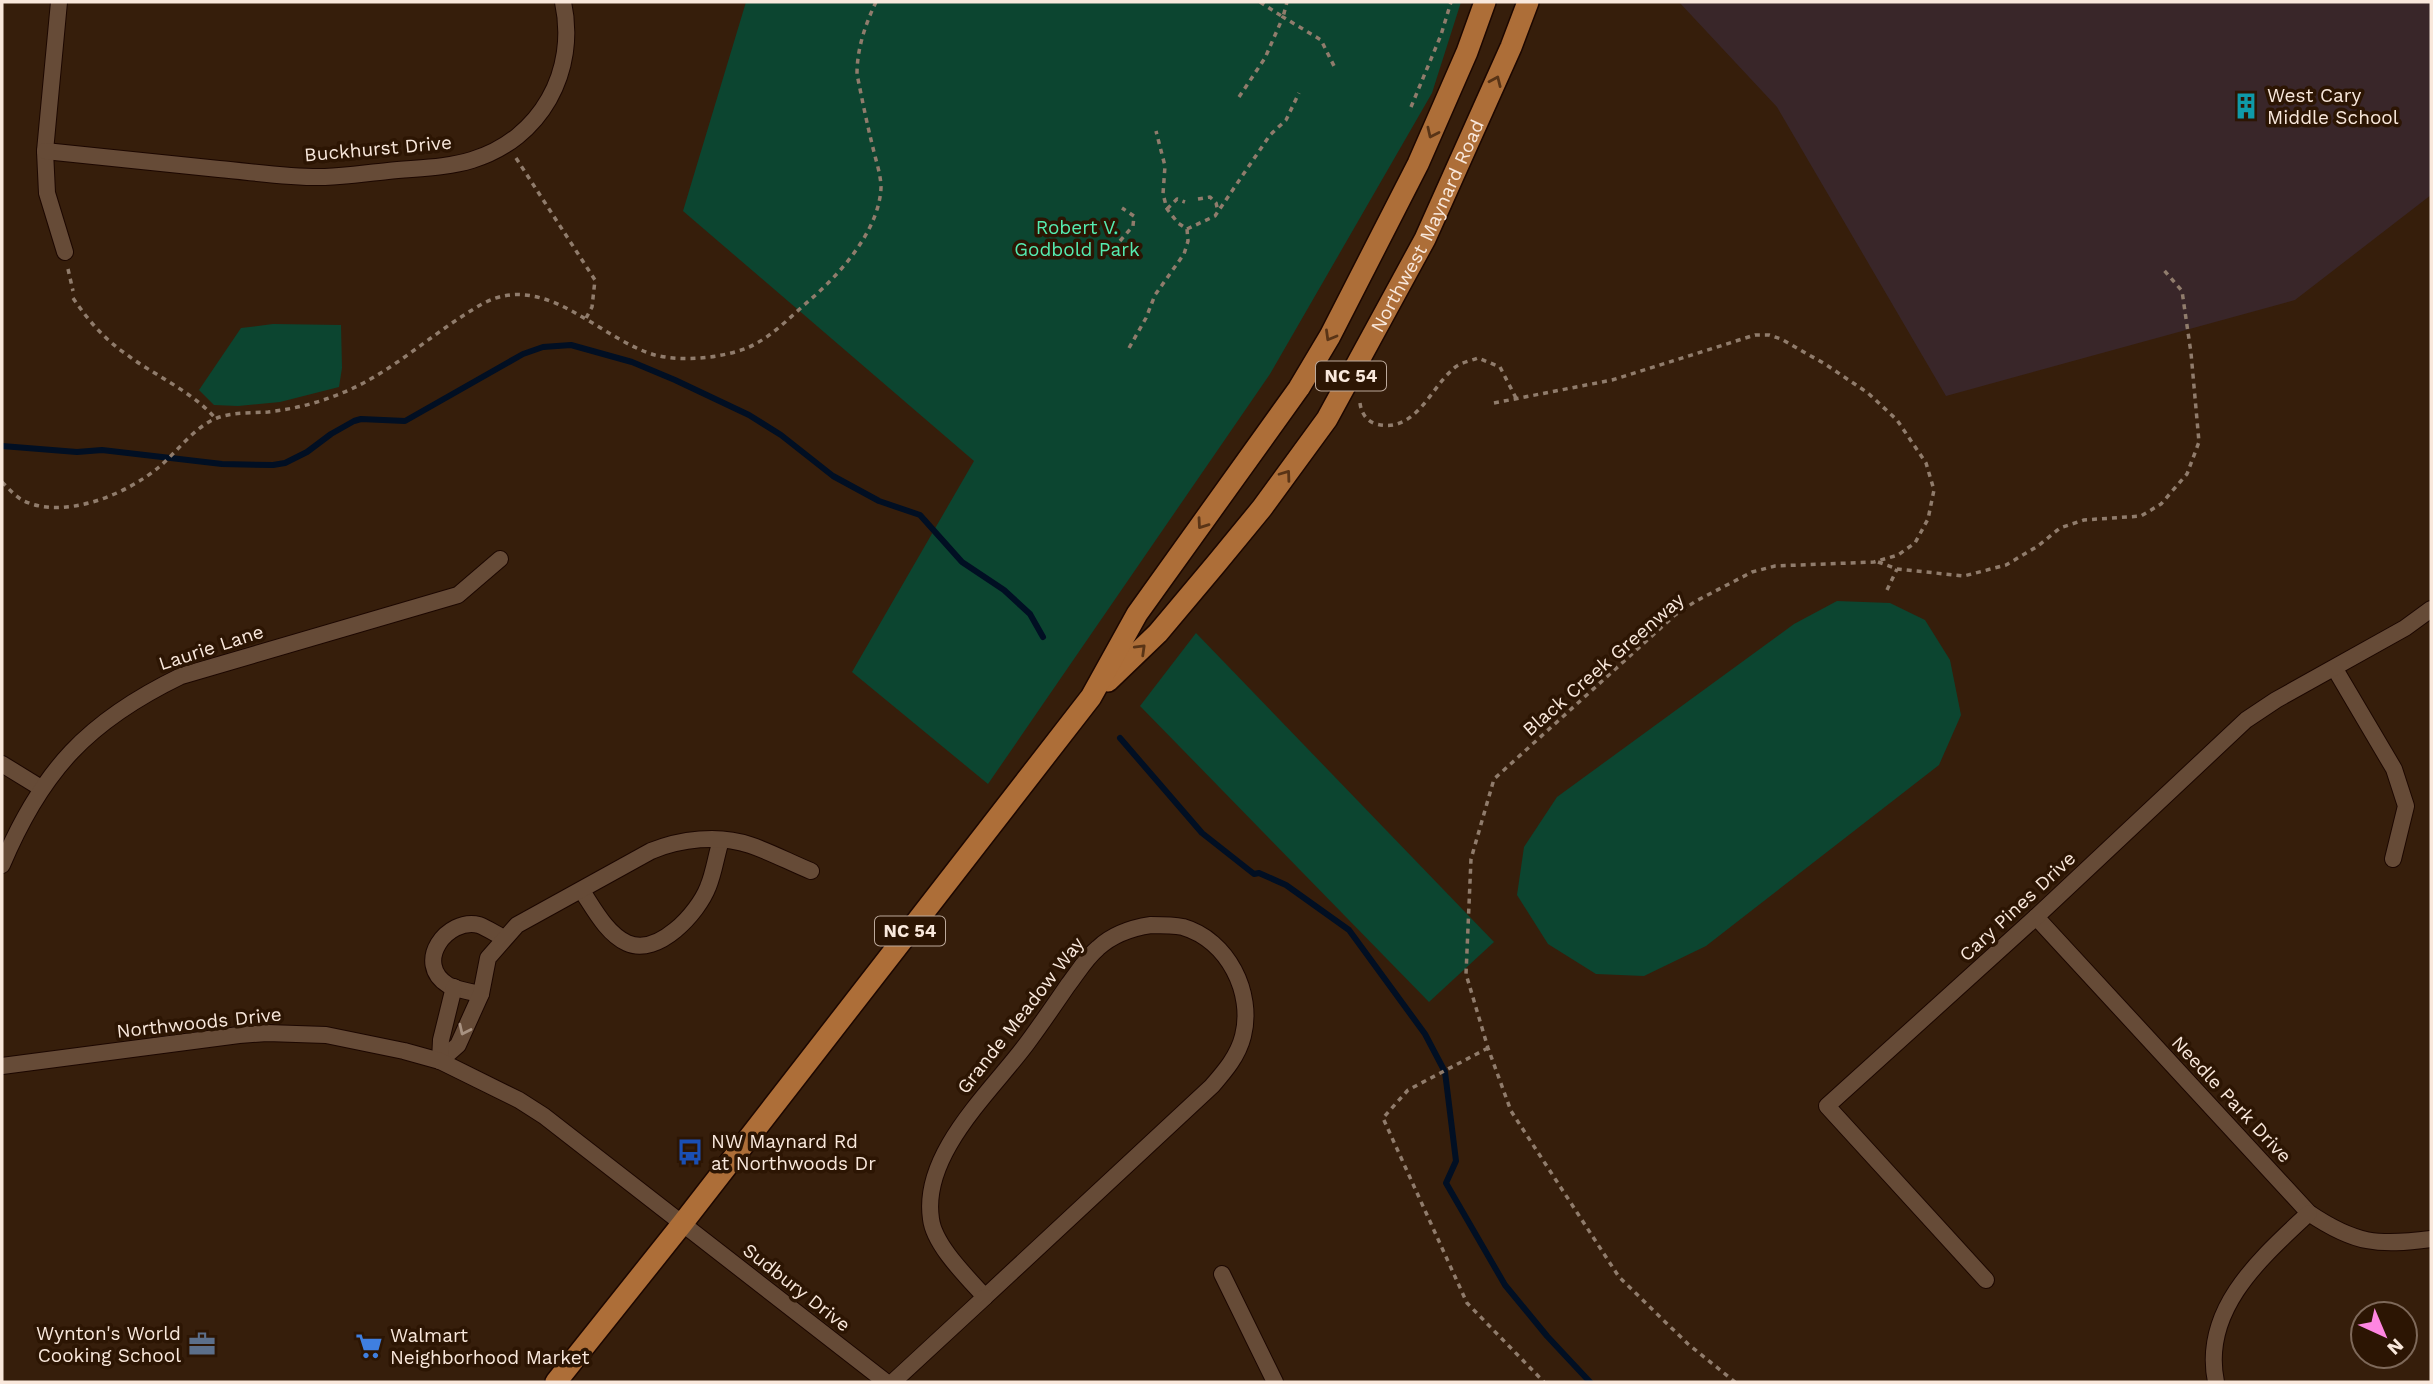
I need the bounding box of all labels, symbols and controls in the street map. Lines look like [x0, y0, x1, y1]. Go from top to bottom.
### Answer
one-way arrow [1488, 75, 1502, 88]
place label: West Cary Middle School [2267, 84, 2399, 129]
building icon: West Cary Middle School [2231, 91, 2261, 121]
street label: Northwest Maynard Road [1366, 116, 1489, 336]
one-way arrow [1426, 126, 1440, 138]
street label: Buckhurst Drive [303, 131, 453, 166]
park label: Robert V. Godbold Park [1014, 216, 1140, 261]
one-way arrow [1325, 329, 1338, 342]
road number: NC 54 [1316, 362, 1386, 390]
one-way arrow [1278, 470, 1290, 483]
one-way arrow [1198, 516, 1210, 529]
street label: Black Creek Greenway [1518, 588, 1689, 741]
street label: Laurie Lane [156, 620, 267, 675]
one-way arrow [1133, 645, 1146, 658]
street label: Cary Pines Drive [1954, 847, 2080, 966]
road number: NC 54 [875, 916, 945, 946]
street label: Grande Meadow Way [952, 932, 1089, 1098]
street label: Northwoods Drive [115, 1002, 283, 1043]
one-way arrow [458, 1023, 472, 1036]
street label: Needle Park Drive [2167, 1031, 2296, 1168]
place label: NW Maynard Rd at Northwoods Dr [711, 1130, 876, 1175]
bus stop icon: NW Maynard Rd at Northwoods Dr [675, 1137, 705, 1167]
street label: Sudbury Drive [738, 1238, 855, 1337]
north arrow [2349, 1300, 2419, 1370]
place label: Wynton's World Cooking School [36, 1322, 181, 1367]
place label: Walmart Neighborhood Market [390, 1324, 589, 1369]
office icon: Wynton's World Cooking School [187, 1329, 217, 1359]
supermarket icon: Walmart Neighborhood Market [354, 1331, 384, 1361]
text: N [2382, 1334, 2409, 1360]

